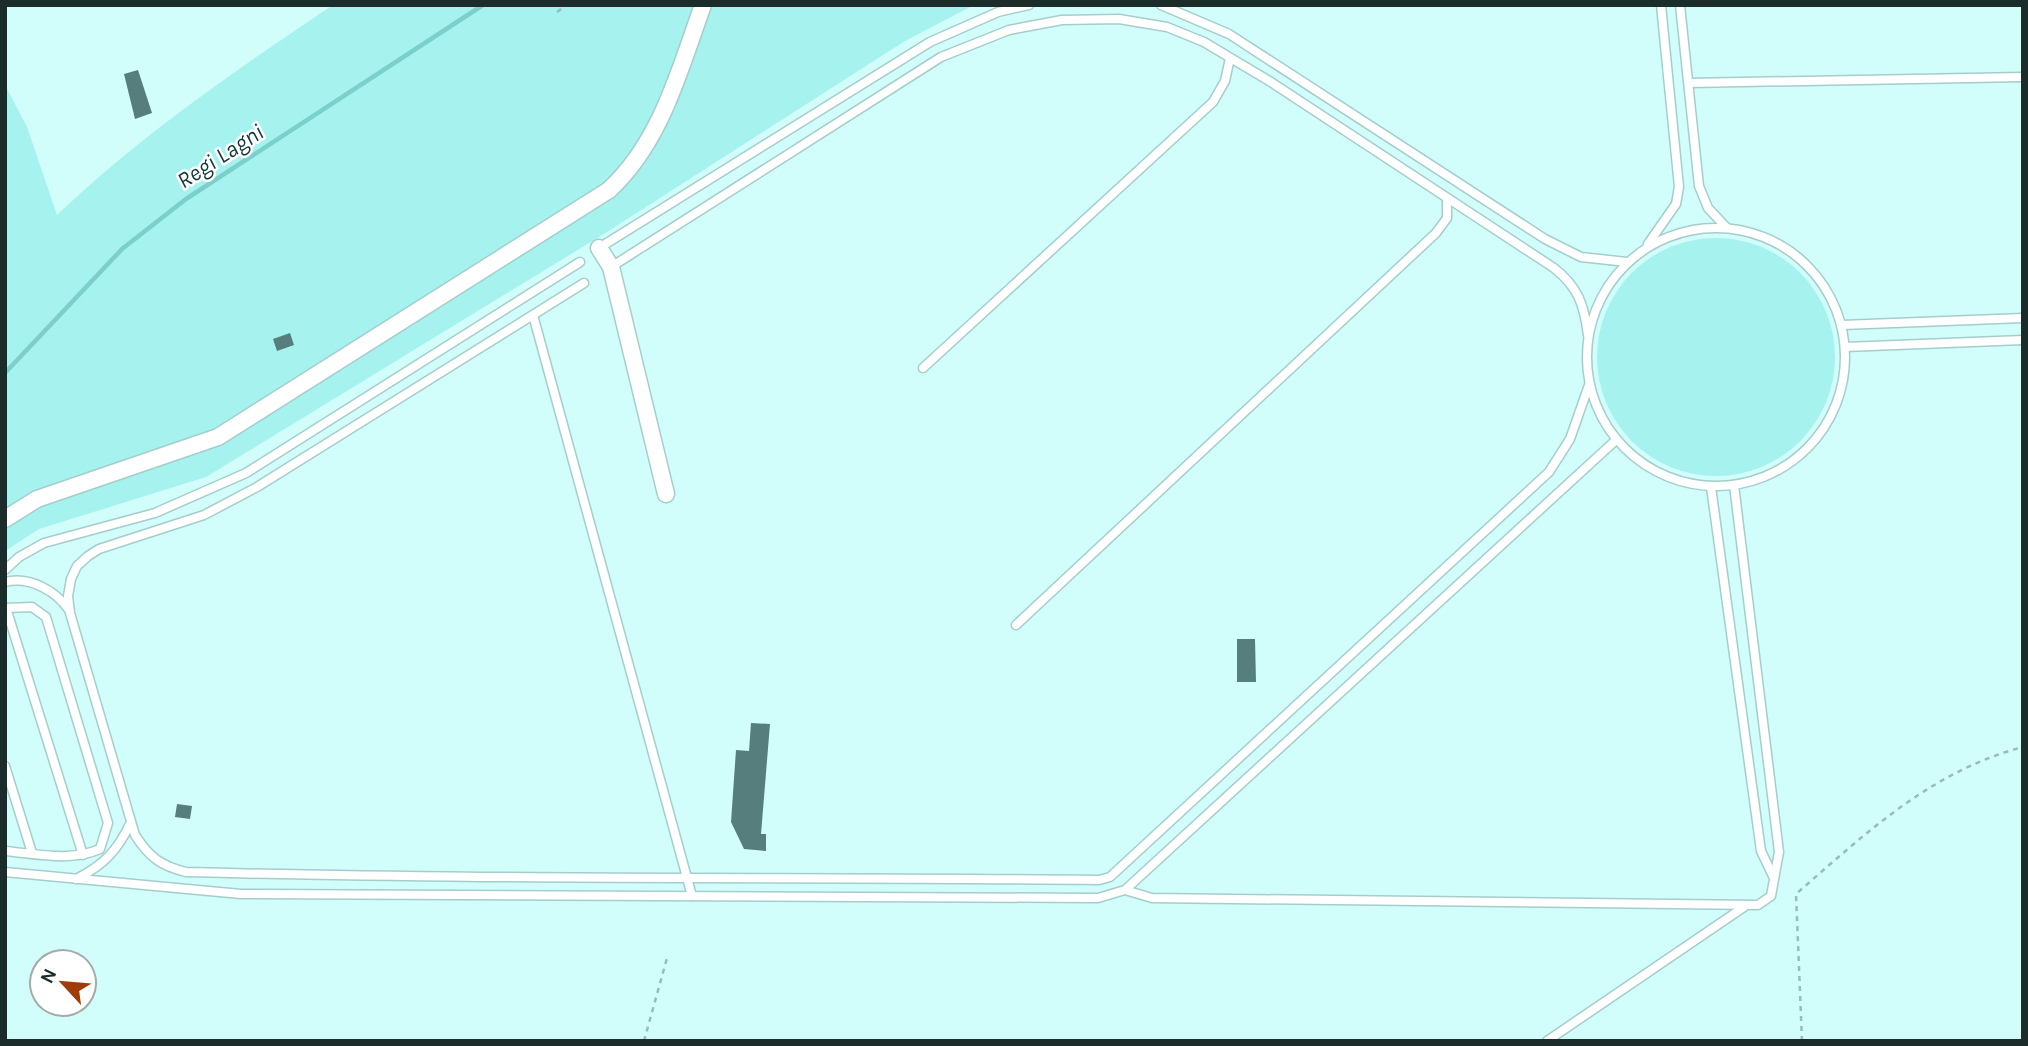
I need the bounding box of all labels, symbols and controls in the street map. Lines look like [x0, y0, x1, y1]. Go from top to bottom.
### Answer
water label: Regi Lagni [172, 118, 269, 194]
north arrow [28, 948, 98, 1018]
text: N [36, 965, 61, 987]

